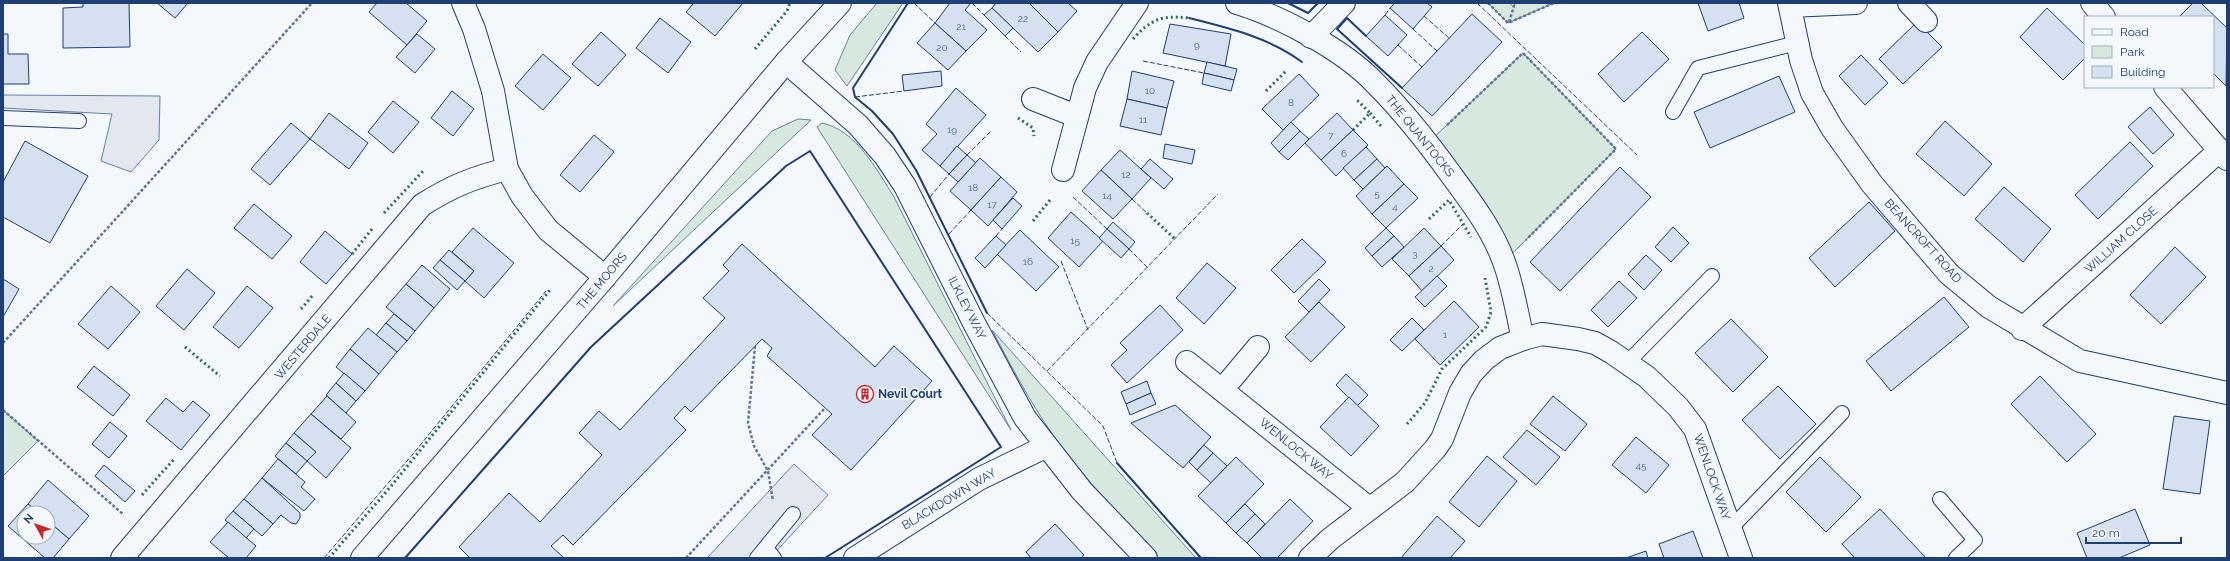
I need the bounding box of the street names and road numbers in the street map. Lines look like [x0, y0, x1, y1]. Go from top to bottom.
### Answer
street label: THE QUANTOCKS [1383, 92, 1457, 180]
street label: BEANCROFT ROAD [1882, 196, 1965, 286]
street label: WILLIAM CLOSE [2082, 204, 2160, 276]
street label: THE MOORS [574, 250, 630, 312]
street label: ILKLEY WAY [945, 274, 989, 342]
street label: WESTERDALE [272, 312, 334, 382]
street label: WENLOCK WAY [1257, 415, 1336, 483]
street label: WENLOCK WAY [1691, 432, 1733, 522]
street label: BLACKDOWN WAY [899, 465, 999, 533]

